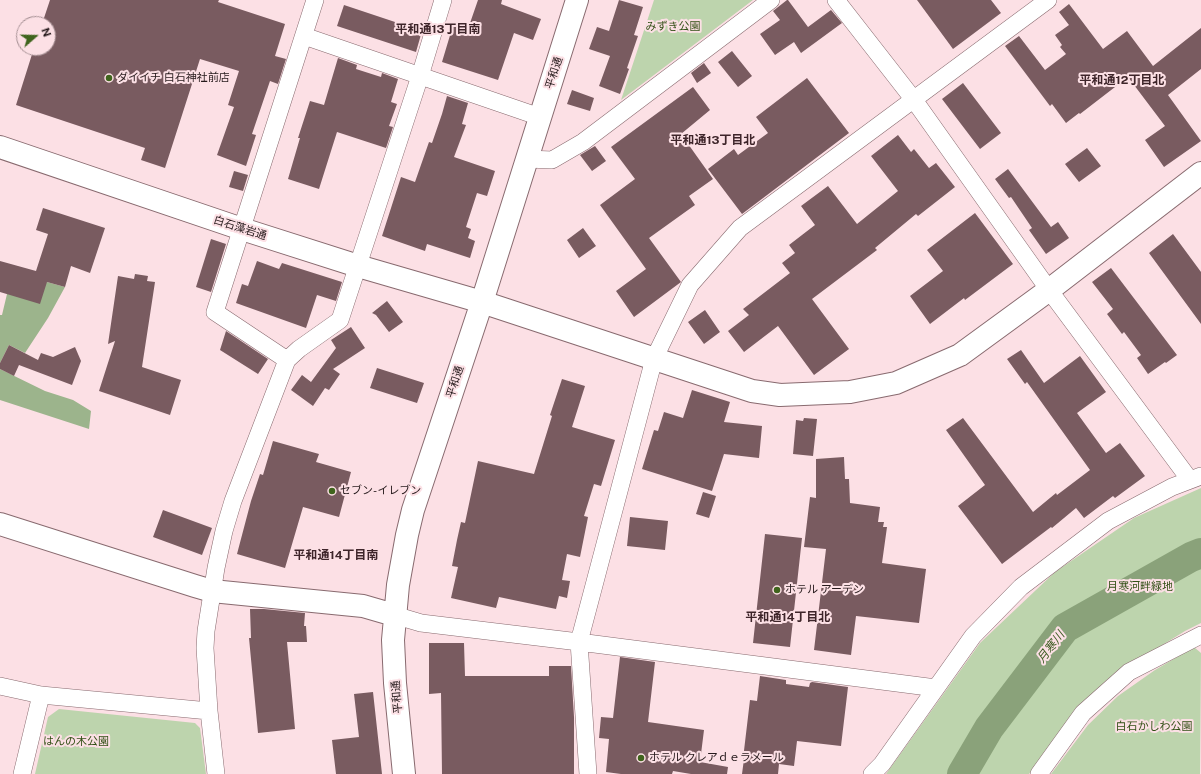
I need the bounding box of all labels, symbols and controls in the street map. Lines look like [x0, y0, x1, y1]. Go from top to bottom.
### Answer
north arrow [16, 16, 56, 56]
park label: みずき公園 [646, 20, 700, 34]
district label: 平和通13丁目南 [395, 22, 481, 36]
text: N [39, 26, 53, 38]
street label: 平和通 [543, 55, 565, 91]
place label: ダイイチ 白石神社前店 [117, 71, 230, 85]
marker: ダイイチ 白石神社前店 [104, 73, 114, 83]
district label: 平和通12丁目北 [1080, 73, 1164, 87]
district label: 平和通13丁目北 [670, 133, 756, 147]
street label: 白石藻岩通 [212, 213, 268, 243]
street label: 平和通 [444, 364, 466, 400]
place label: セブン-イレブン [340, 484, 421, 498]
marker: セブン-イレブン [327, 486, 337, 496]
district label: 平和通14丁目南 [293, 548, 379, 562]
park label: 月寒河畔緑地 [1107, 580, 1173, 594]
place label: ホテル アーデン [785, 583, 864, 597]
marker: ホテル アーデン [772, 585, 782, 595]
district label: 平和通14丁目北 [745, 610, 831, 624]
water label: 月寒川 [1034, 628, 1068, 666]
street label: 平和通 [389, 680, 405, 714]
park label: 白石かしわ公園 [1116, 720, 1192, 734]
park label: はんの木公園 [43, 735, 109, 749]
place label: ホテル クレアｄｅラメール [649, 751, 784, 765]
marker: ホテル クレアｄｅラメール [636, 753, 646, 763]

